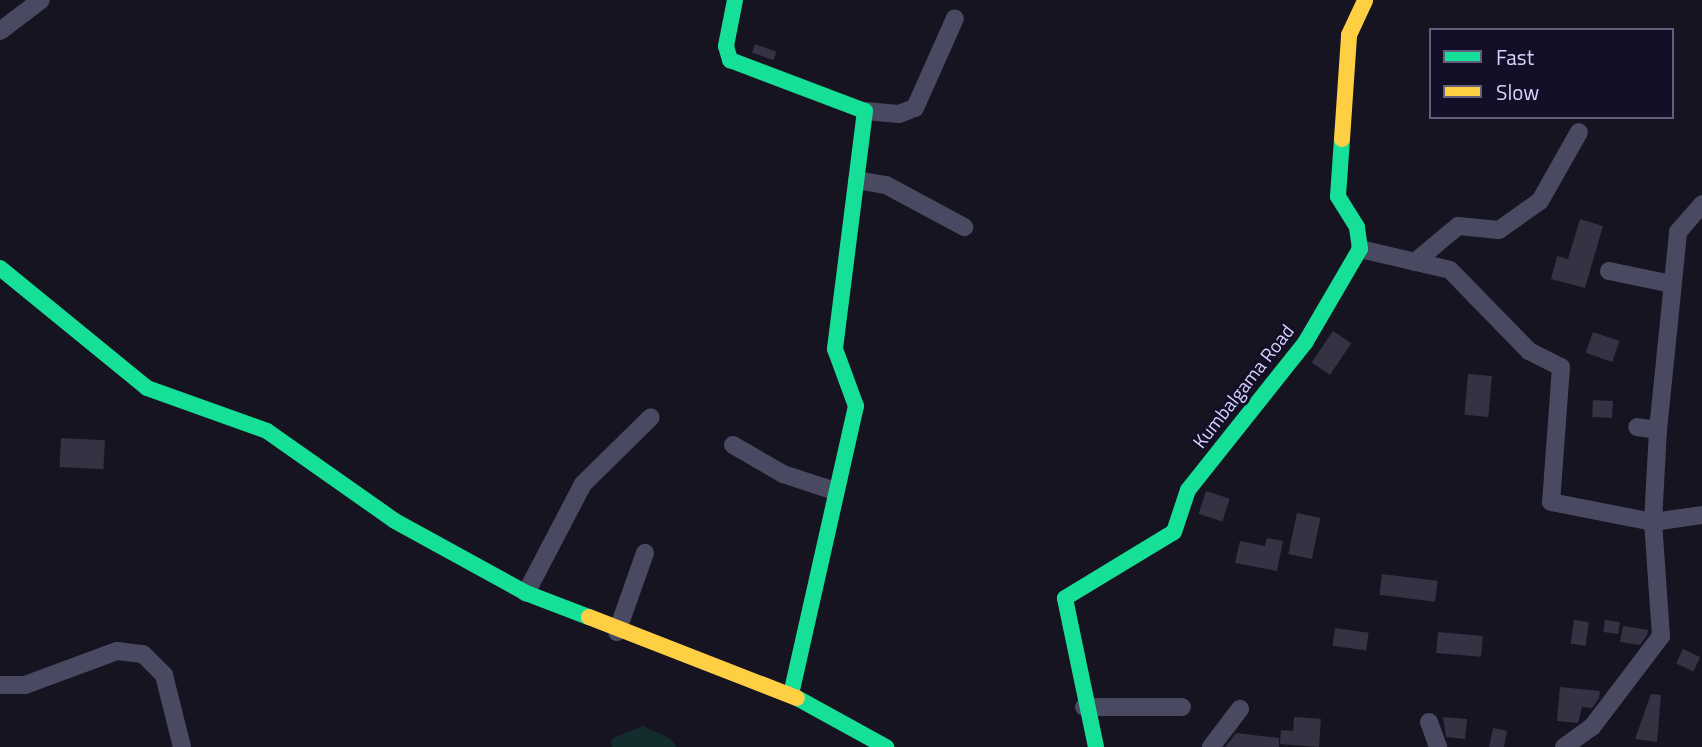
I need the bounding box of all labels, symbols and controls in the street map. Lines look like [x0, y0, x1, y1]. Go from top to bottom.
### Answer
legend [1429, 28, 1674, 119]
text: Fast [1496, 41, 1534, 73]
text: Slow [1496, 76, 1539, 108]
street label: Kumbalgama Road [1188, 320, 1298, 452]

